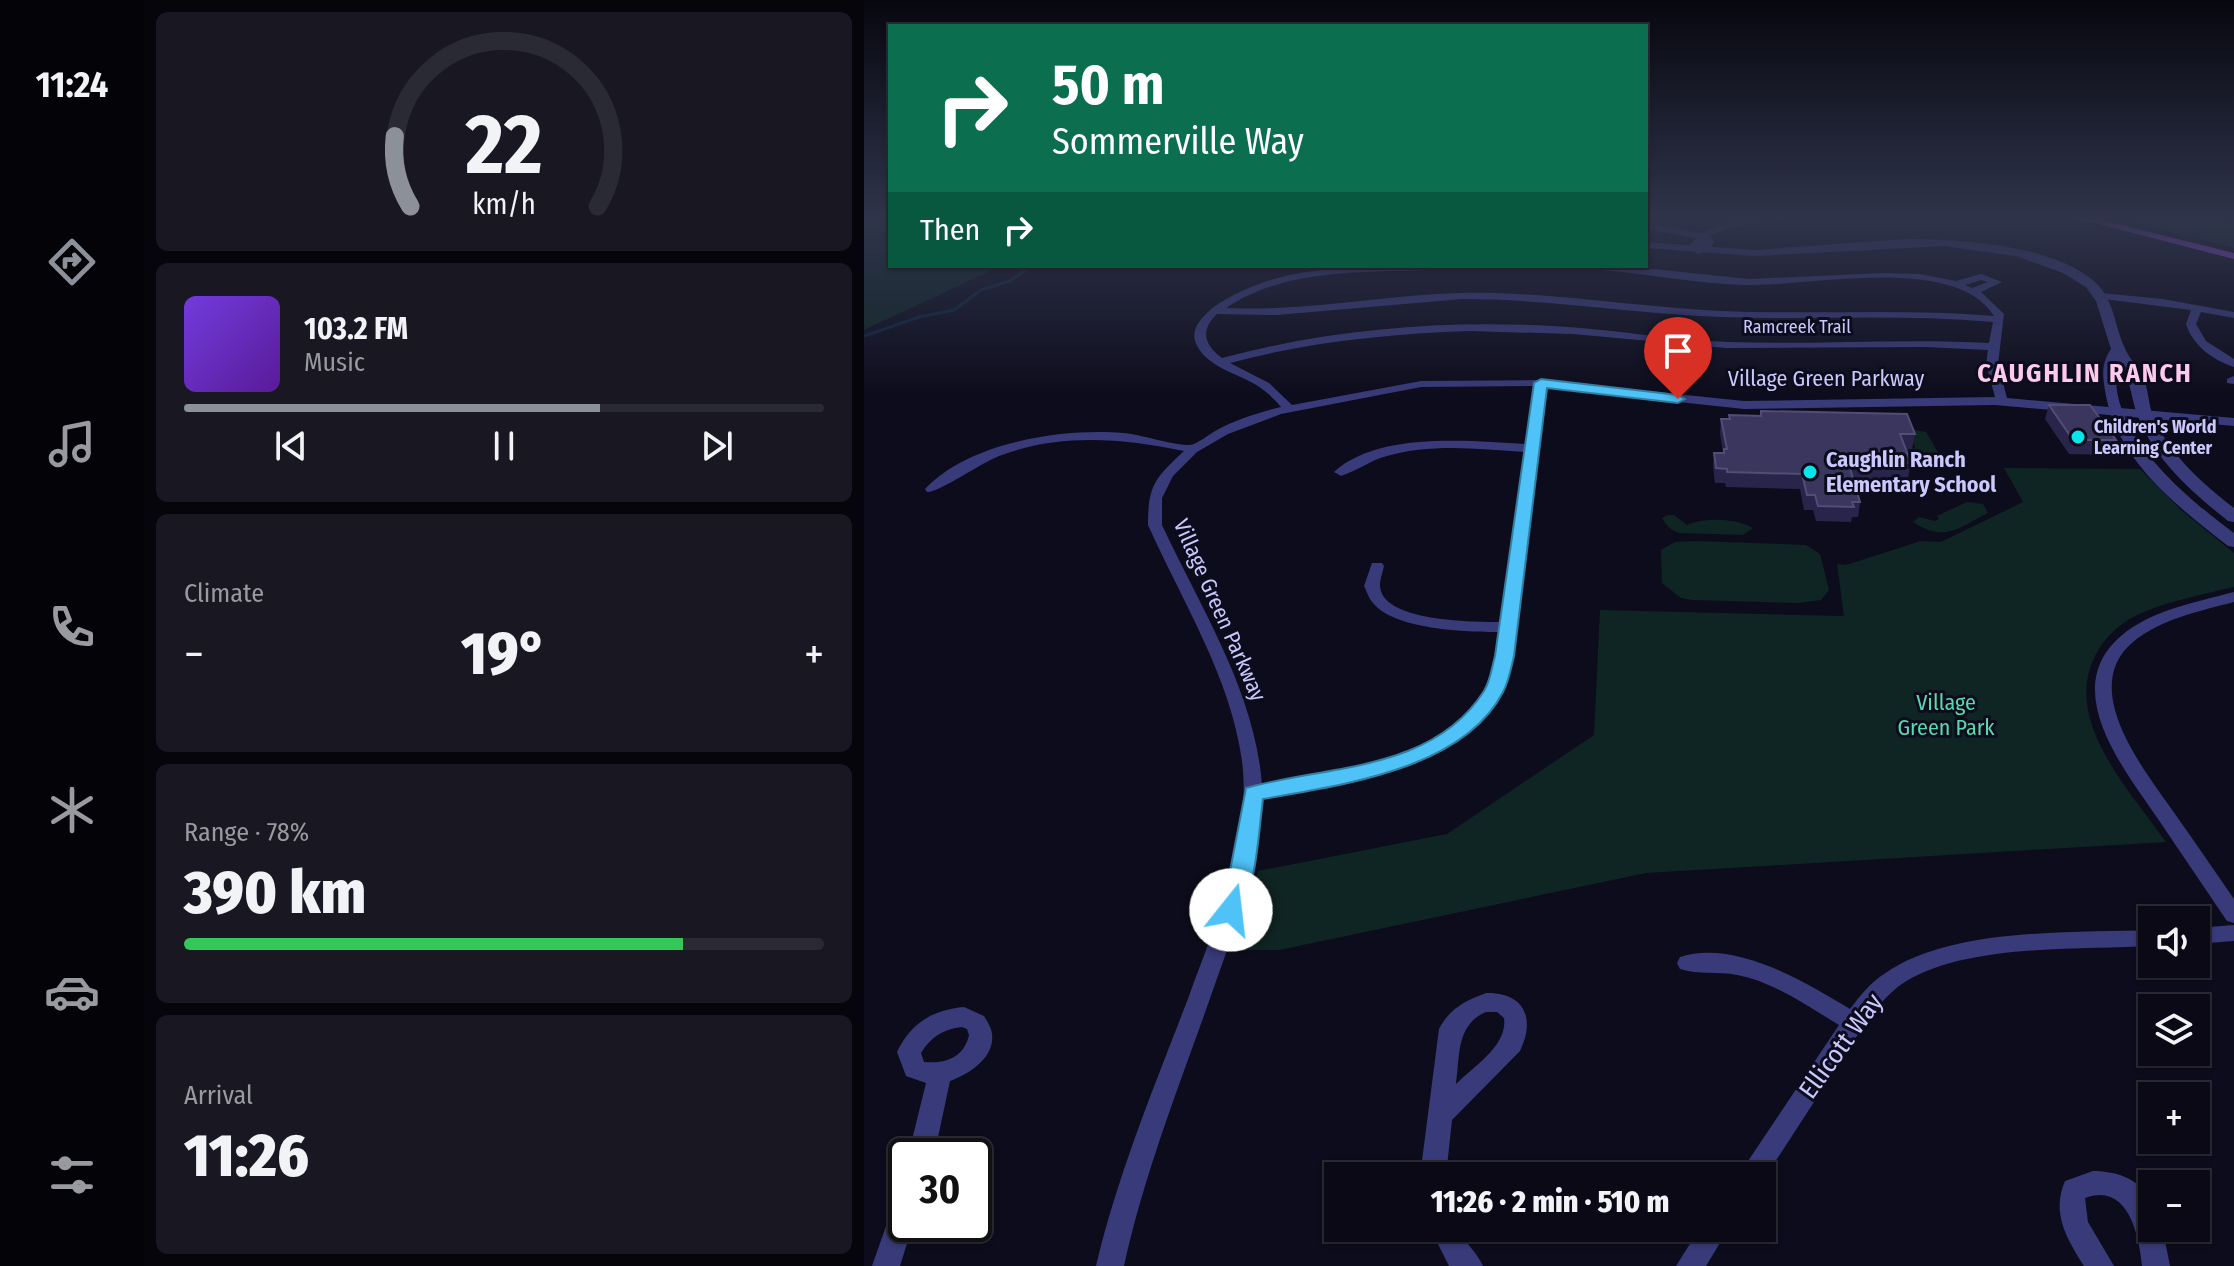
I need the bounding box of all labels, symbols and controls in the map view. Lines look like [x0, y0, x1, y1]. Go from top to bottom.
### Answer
text: 50 m [1052, 52, 1164, 119]
icon: right [920, 56, 1024, 160]
text: 11:24 [36, 63, 108, 107]
text: 22 [464, 95, 543, 195]
text: Sommerville Way [1052, 120, 1304, 164]
text: km/h [472, 188, 536, 223]
icon: right [996, 208, 1040, 252]
text: Then [920, 212, 980, 248]
icon: directions [44, 234, 100, 290]
text: 103.2 FM [304, 311, 408, 347]
street label: Ramcreek Trail [1743, 316, 1851, 338]
pin [1644, 317, 1712, 399]
icon: arrive [1656, 329, 1700, 373]
text: Music [304, 347, 365, 378]
district label: CAUGHLIN RANCH [1977, 358, 2193, 389]
street label: Village Green Parkway [1728, 365, 1924, 392]
icon: music [44, 416, 100, 472]
place label: Children's World Learning Center [2094, 416, 2216, 459]
icon: previous [269, 424, 313, 468]
icon: pause [482, 424, 526, 468]
icon: next [695, 424, 739, 468]
marker: Children's World Learning Center [2069, 428, 2087, 446]
place label: Caughlin Ranch Elementary School [1826, 446, 1997, 498]
marker: Caughlin Ranch Elementary School [1801, 463, 1819, 481]
street label: Village Green Parkway [1168, 515, 1272, 705]
text: Climate [184, 578, 264, 609]
icon: phone [44, 599, 100, 655]
text: 19° [461, 618, 547, 690]
text: − [184, 628, 204, 681]
text: + [804, 628, 824, 681]
park label: Village Green Park [1897, 689, 1995, 741]
icon: climate [44, 782, 100, 838]
text: Range · 78% [184, 817, 309, 848]
text: 390 km [184, 857, 366, 929]
position arrow [1189, 868, 1273, 952]
map controls [2138, 906, 2210, 1242]
button: sound [2138, 906, 2210, 978]
icon: car [44, 964, 100, 1020]
street label: Ellicott Way [1792, 987, 1890, 1105]
button: layers [2138, 994, 2210, 1066]
text: Arrival [184, 1080, 253, 1111]
button: + [2138, 1082, 2210, 1154]
text: 11:26 [184, 1120, 309, 1192]
speed limit sign: 30 [888, 1138, 992, 1242]
icon: filters [44, 1147, 100, 1203]
button: − [2138, 1170, 2210, 1242]
text: 11:26 · 2 min · 510 m [1431, 1184, 1669, 1220]

